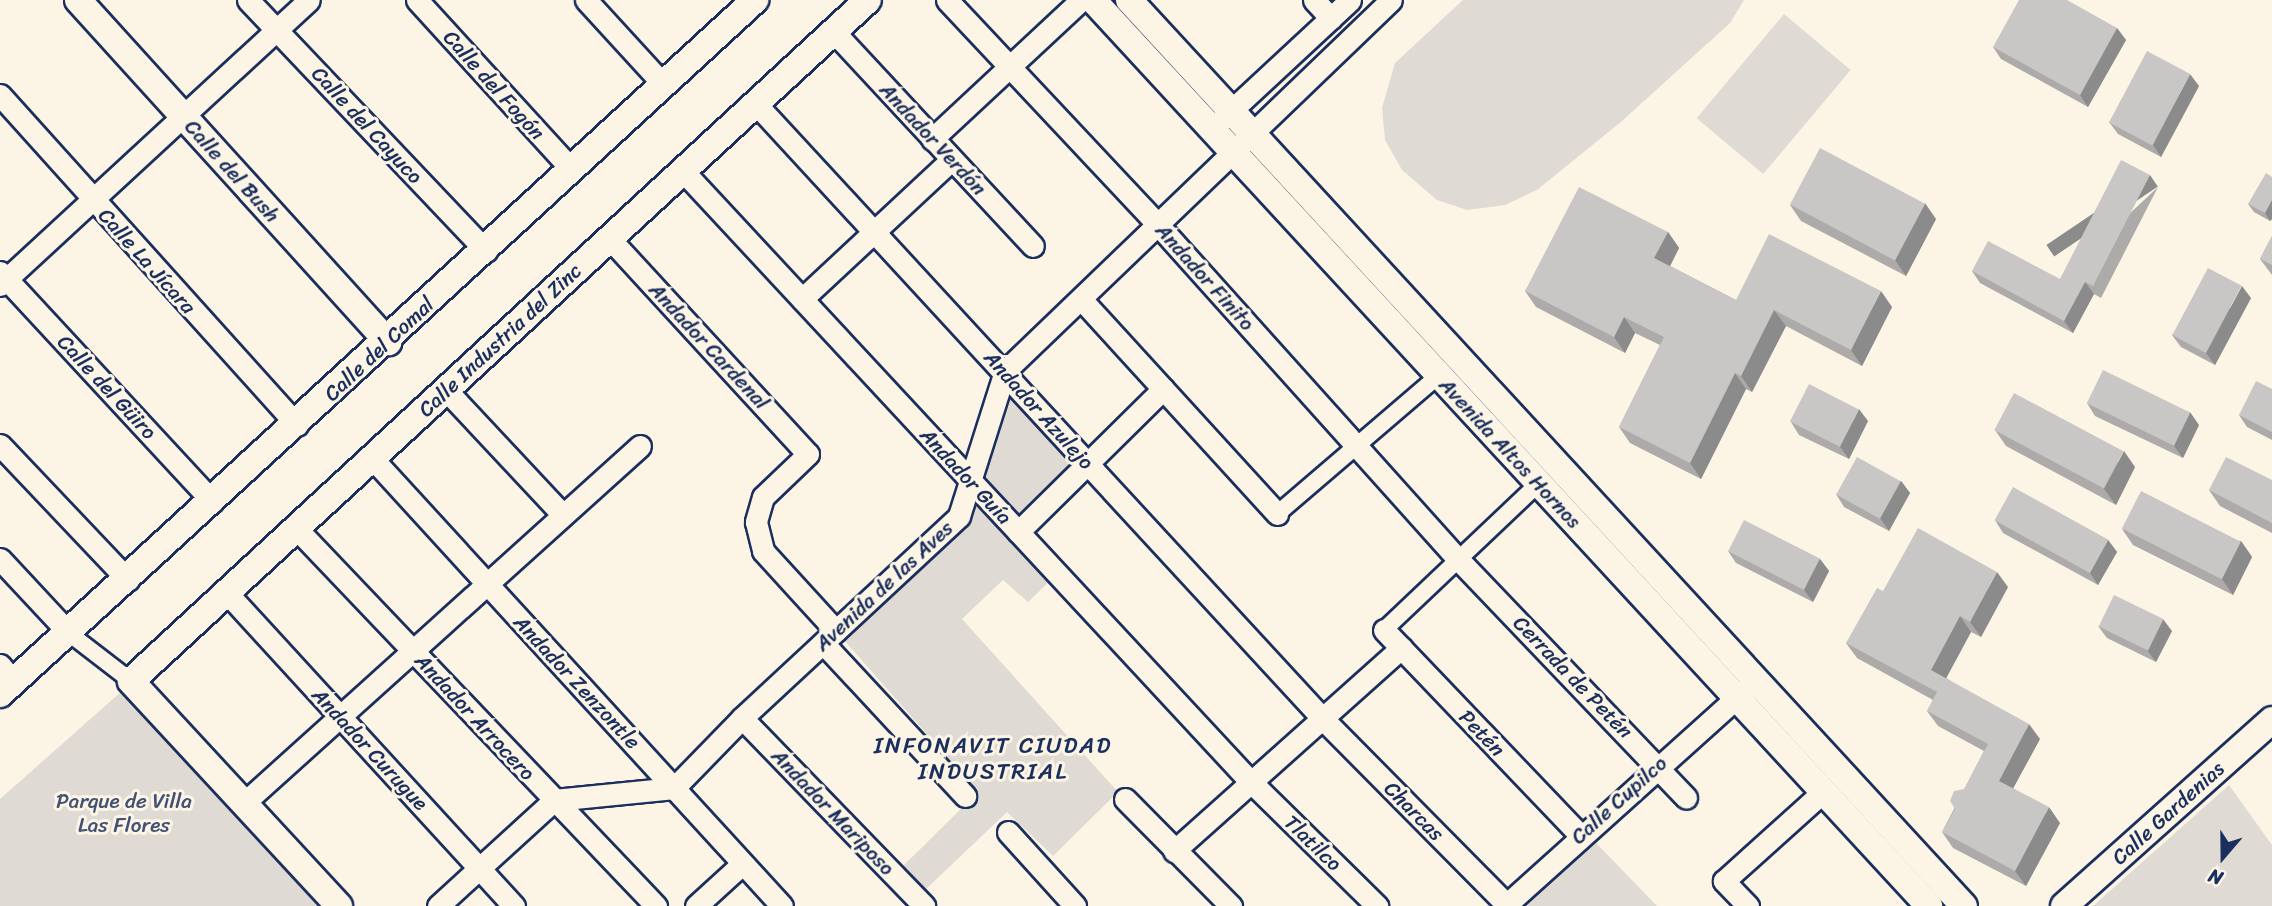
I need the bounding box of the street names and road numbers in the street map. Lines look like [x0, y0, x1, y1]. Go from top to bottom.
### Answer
street label: Calle del Fogón [438, 25, 550, 145]
street label: Calle del Cayuco [306, 61, 428, 189]
street label: Andador Verdón [874, 77, 992, 201]
street label: Calle del Bush [179, 114, 285, 228]
street label: Calle La Jícara [93, 203, 201, 319]
street label: Andador Finito [1150, 218, 1260, 336]
street label: Calle Industria del Zinc [413, 258, 587, 422]
street label: Andador Cardenal [644, 277, 774, 415]
street label: Calle del Comal [319, 291, 439, 407]
street label: Calle del Güiro [52, 329, 162, 445]
street label: Andador Azulejo [979, 346, 1099, 474]
street label: Avenida Altos Hornos [1434, 372, 1586, 534]
street label: Andador Guía [915, 422, 1017, 530]
street label: Avenida de las Aves [809, 515, 959, 657]
street label: Andador Zenzontle [509, 610, 645, 754]
street label: Cerrada de Petén [1508, 610, 1638, 744]
street label: Andador Arrocero [410, 648, 540, 786]
street label: Andador Curugue [306, 682, 434, 816]
street label: Petén [1454, 705, 1510, 761]
street label: Andador Mariposo [767, 744, 899, 880]
street label: Calle Cupilco [1566, 750, 1672, 850]
street label: Calle Gardenias [2106, 756, 2230, 870]
street label: Charcas [1379, 776, 1449, 846]
street label: Tlatilco [1279, 810, 1347, 876]

